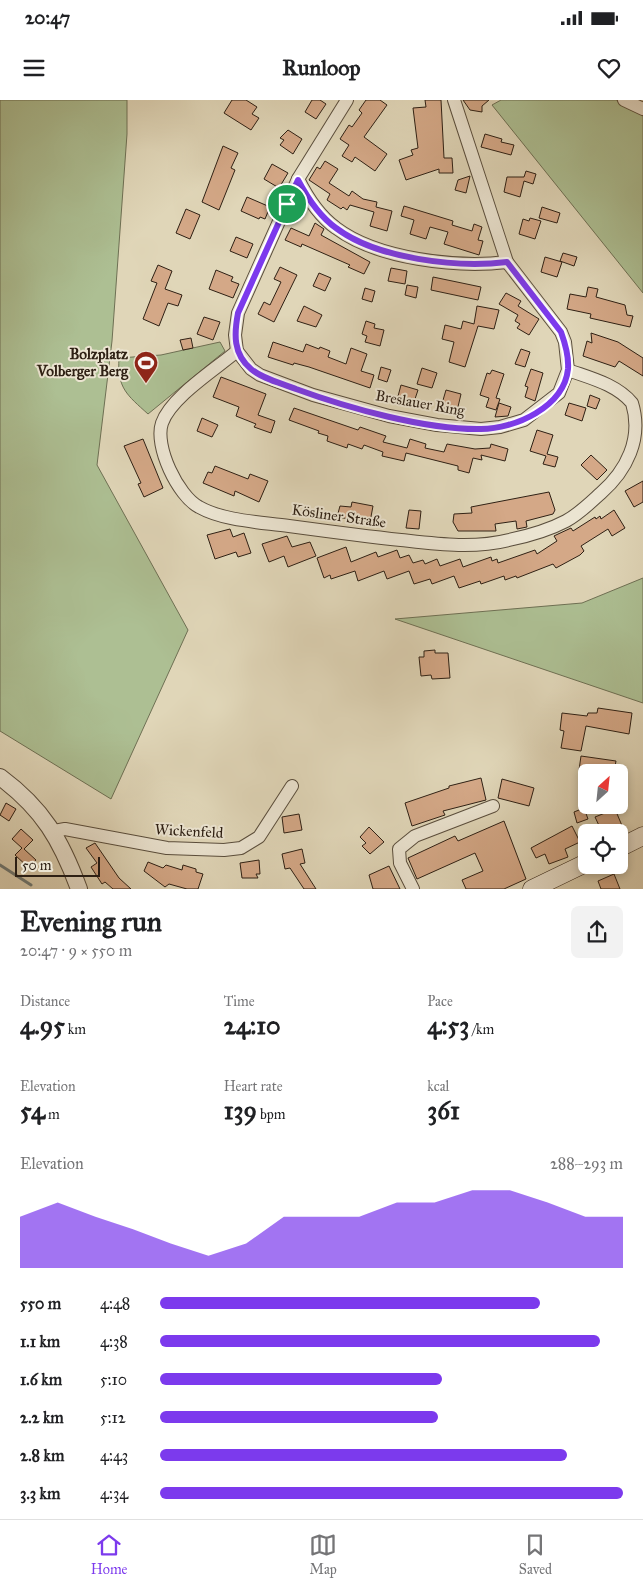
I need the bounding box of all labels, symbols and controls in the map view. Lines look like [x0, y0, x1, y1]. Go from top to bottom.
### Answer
text: 20:47 [25, 6, 70, 29]
icon: menu [20, 54, 48, 82]
text: Runloop [282, 54, 361, 81]
icon: heart [595, 54, 623, 82]
pin [266, 183, 308, 225]
icon: arrive [273, 190, 301, 218]
place label: Bolzplatz Volberger Berg [36, 345, 129, 381]
sports icon: Bolzplatz Volberger Berg [133, 350, 159, 384]
street label: Breslauer Ring [374, 386, 467, 420]
street label: Kösliner Straße [291, 500, 387, 532]
north arrow [578, 764, 628, 814]
map controls [578, 764, 628, 874]
street label: Wickenfeld [154, 820, 224, 842]
button: locate [578, 824, 628, 874]
scale bar [15, 854, 100, 877]
text: 50 m [22, 857, 51, 874]
text: Evening run [20, 904, 162, 939]
button: share [571, 906, 623, 958]
text: 20:47 · 9 × 550 m [20, 941, 132, 960]
text: Distance [20, 993, 70, 1010]
text: Time [224, 993, 255, 1010]
text: Pace [427, 993, 453, 1010]
text: 4.95 [20, 1010, 65, 1041]
text: 24:10 [224, 1010, 281, 1041]
text: 4:53 [427, 1010, 469, 1041]
text: km [65, 1021, 86, 1038]
text: /km [469, 1021, 494, 1038]
text: Elevation [20, 1078, 76, 1095]
text: Heart rate [224, 1078, 283, 1095]
text: kcal [427, 1078, 449, 1095]
text: 54 [20, 1095, 45, 1126]
text: 139 [224, 1095, 257, 1126]
text: 361 [427, 1095, 460, 1126]
text: m [45, 1106, 60, 1123]
text: bpm [257, 1106, 286, 1123]
text: Elevation [20, 1154, 84, 1173]
text: 288–293 m [550, 1154, 623, 1173]
text: 550 m [20, 1294, 61, 1313]
text: 4:48 [100, 1294, 130, 1313]
text: 1.1 km [20, 1332, 60, 1351]
text: 4:38 [100, 1332, 128, 1351]
text: 1.6 km [20, 1370, 62, 1389]
text: 5:10 [100, 1370, 127, 1389]
text: 2.2 km [20, 1408, 64, 1427]
text: 5:12 [100, 1408, 126, 1427]
text: 2.8 km [20, 1446, 64, 1465]
text: 4:43 [100, 1446, 128, 1465]
text: 3.3 km [20, 1484, 60, 1503]
text: 4:34 [100, 1484, 128, 1503]
tab: Home [91, 1531, 127, 1578]
tab: Map [309, 1531, 337, 1578]
tab: Saved [519, 1531, 552, 1578]

